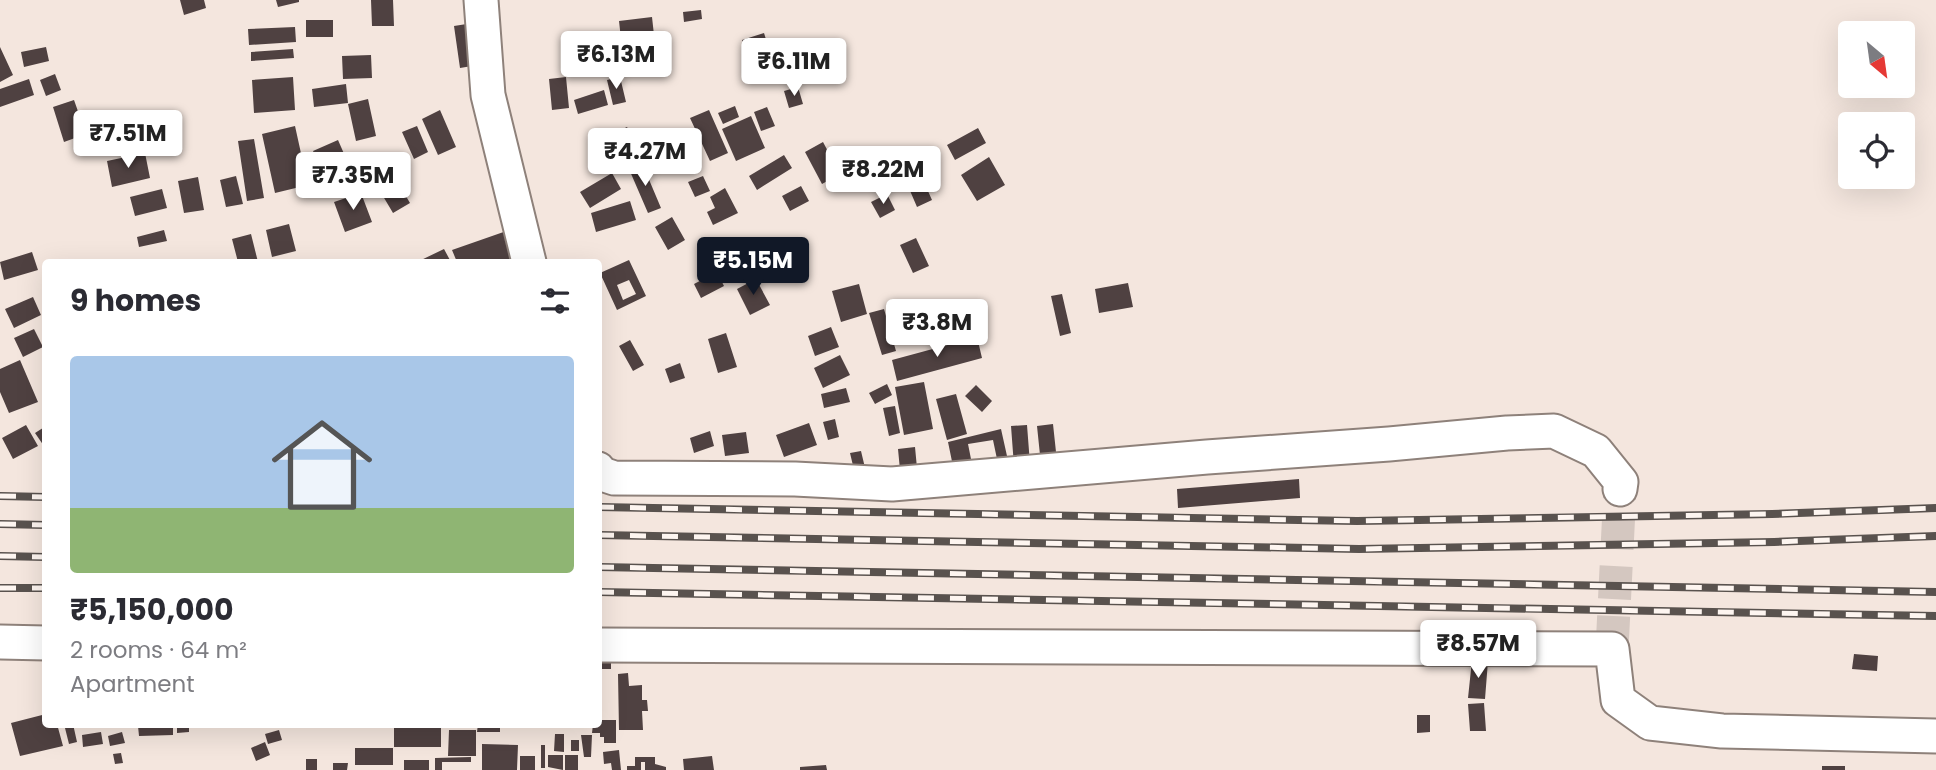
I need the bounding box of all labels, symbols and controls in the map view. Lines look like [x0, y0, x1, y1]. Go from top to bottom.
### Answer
north arrow [1838, 21, 1914, 98]
map controls [1838, 21, 1915, 189]
pin: ₹6.13M [559, 32, 673, 91]
text: ₹6.13M [577, 38, 655, 70]
pin: ₹6.11M [737, 38, 851, 98]
text: ₹6.11M [757, 45, 831, 77]
pin: ₹7.51M [71, 110, 185, 170]
button: locate [1838, 112, 1915, 189]
text: ₹7.51M [89, 117, 167, 149]
pin: ₹4.27M [588, 128, 702, 188]
text: ₹4.27M [604, 135, 686, 167]
pin: ₹8.22M [826, 146, 940, 206]
pin: ₹7.35M [296, 152, 410, 212]
text: ₹8.22M [842, 153, 924, 185]
text: ₹7.35M [312, 159, 394, 191]
pin: ₹5.15M [696, 238, 810, 297]
text: ₹5.15M [713, 244, 793, 276]
text: 9 homes [70, 279, 201, 322]
icon: filters [536, 282, 574, 320]
pin: ₹3.8M [888, 300, 986, 359]
text: ₹3.8M [902, 306, 972, 338]
icon: home [259, 402, 385, 528]
text: ₹5,150,000 [70, 588, 234, 631]
pin: ₹8.57M [1421, 620, 1535, 680]
text: ₹8.57M [1436, 627, 1520, 659]
text: 2 rooms · 64 m² [70, 634, 247, 666]
text: Apartment [70, 668, 195, 700]

